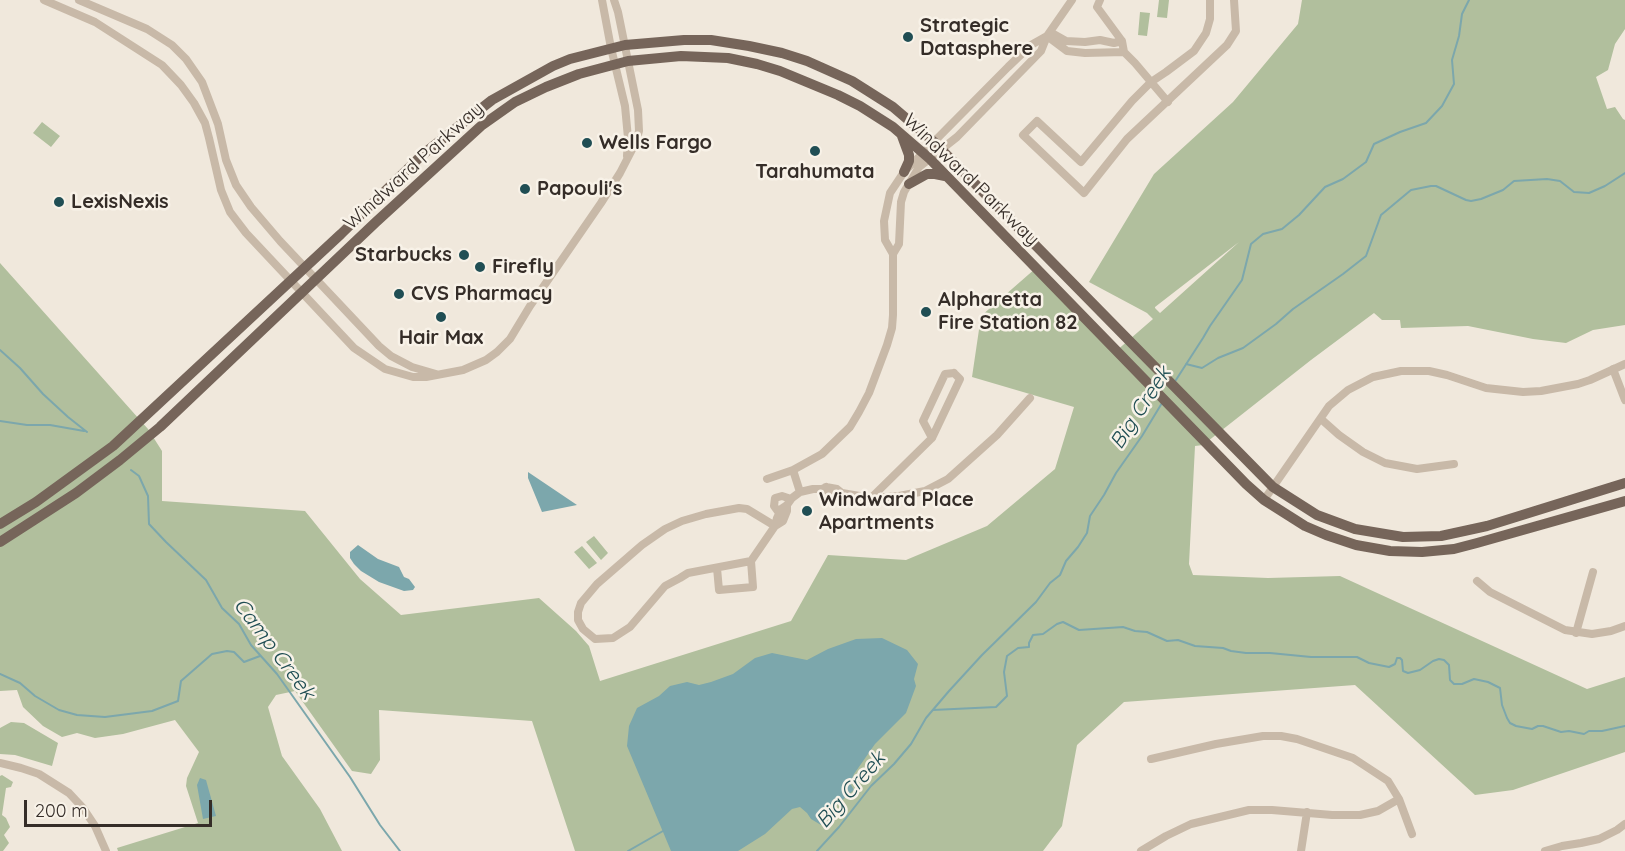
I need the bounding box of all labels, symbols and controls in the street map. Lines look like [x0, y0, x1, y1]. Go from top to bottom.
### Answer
place label: Strategic Datasphere [920, 14, 1033, 61]
marker: Strategic Datasphere [901, 30, 915, 44]
street label: Windward Parkway [339, 97, 489, 235]
street label: Windward Parkway [898, 109, 1044, 251]
place label: Wells Fargo [599, 131, 712, 155]
marker: Wells Fargo [580, 136, 594, 150]
marker: Tarahumata [808, 144, 822, 158]
place label: Tarahumata [755, 160, 875, 184]
place label: Papouli's [537, 177, 622, 201]
marker: Papouli's [518, 182, 532, 196]
place label: LexisNexis [71, 190, 169, 214]
marker: LexisNexis [52, 195, 66, 209]
place label: Starbucks [355, 243, 452, 267]
marker: Starbucks [457, 248, 471, 262]
place label: Firefly [492, 255, 554, 279]
marker: Firefly [473, 260, 487, 274]
place label: CVS Pharmacy [411, 282, 553, 306]
marker: CVS Pharmacy [392, 287, 406, 301]
place label: Alpharetta Fire Station 82 [938, 288, 1078, 335]
marker: Alpharetta Fire Station 82 [919, 305, 933, 319]
marker: Hair Max [434, 310, 448, 324]
place label: Hair Max [399, 326, 483, 350]
water label: Big Creek [1105, 362, 1177, 454]
place label: Windward Place Apartments [819, 488, 974, 535]
marker: Windward Place Apartments [800, 504, 814, 518]
water label: Camp Creek [228, 593, 320, 705]
water label: Big Creek [811, 747, 891, 833]
scale bar [27, 788, 214, 826]
text: 200 m [35, 799, 88, 822]

